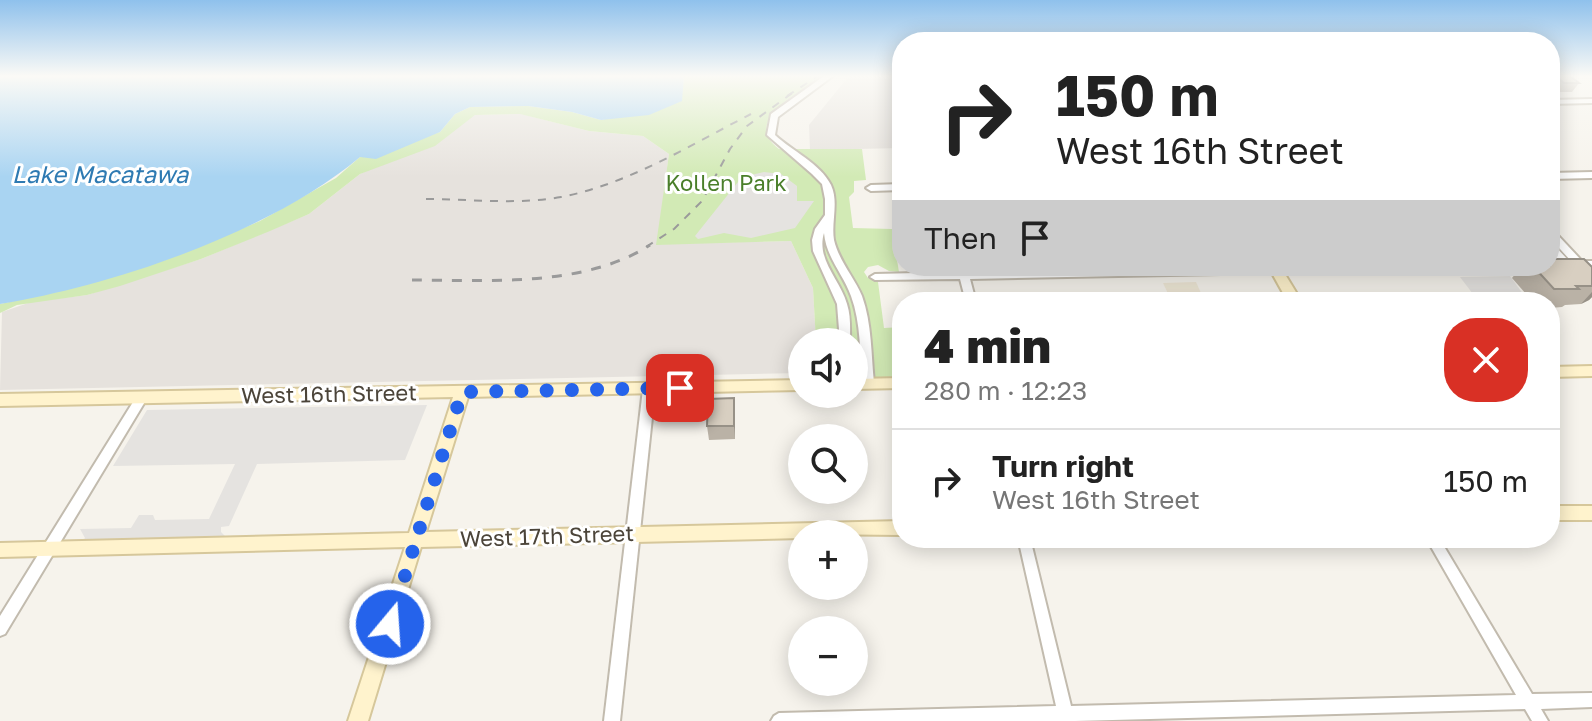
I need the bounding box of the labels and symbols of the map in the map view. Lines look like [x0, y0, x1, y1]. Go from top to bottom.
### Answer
water label: Lake Macatawa [12, 159, 190, 188]
park label: Kollen Park [665, 169, 787, 196]
pin [646, 354, 714, 422]
street label: West 16th Street [241, 378, 417, 409]
street label: West 17th Street [459, 519, 635, 552]
position arrow [348, 582, 432, 666]

